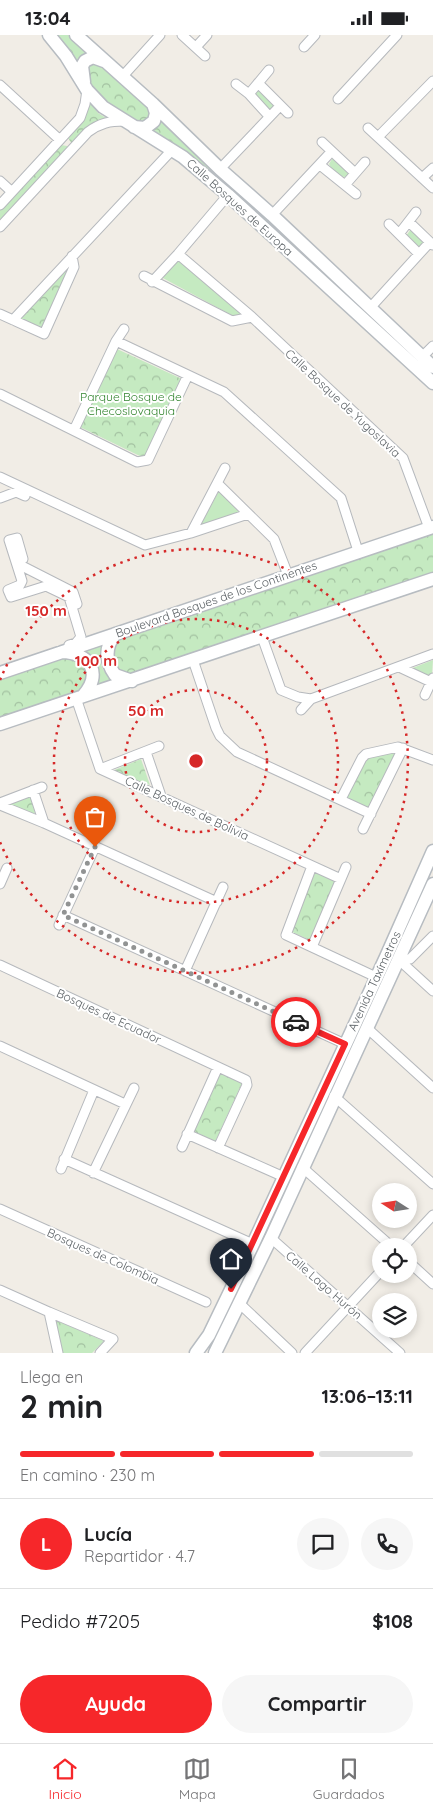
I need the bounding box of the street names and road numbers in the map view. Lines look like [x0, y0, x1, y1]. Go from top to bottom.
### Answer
street label: Calle Bosques de Europa [184, 155, 296, 259]
street label: Calle Bosque de Yugoslavia [282, 346, 404, 460]
street label: Boulevard Bosques de los Continentes [113, 557, 319, 641]
street label: Calle Bosques de Bolivia [123, 773, 251, 843]
street label: Avenida Taxímetros [344, 928, 404, 1033]
street label: Bosques de Ecuador [54, 985, 164, 1047]
street label: Bosques de Colombia [45, 1225, 161, 1287]
street label: Calle Lago Hurón [283, 1248, 365, 1322]

